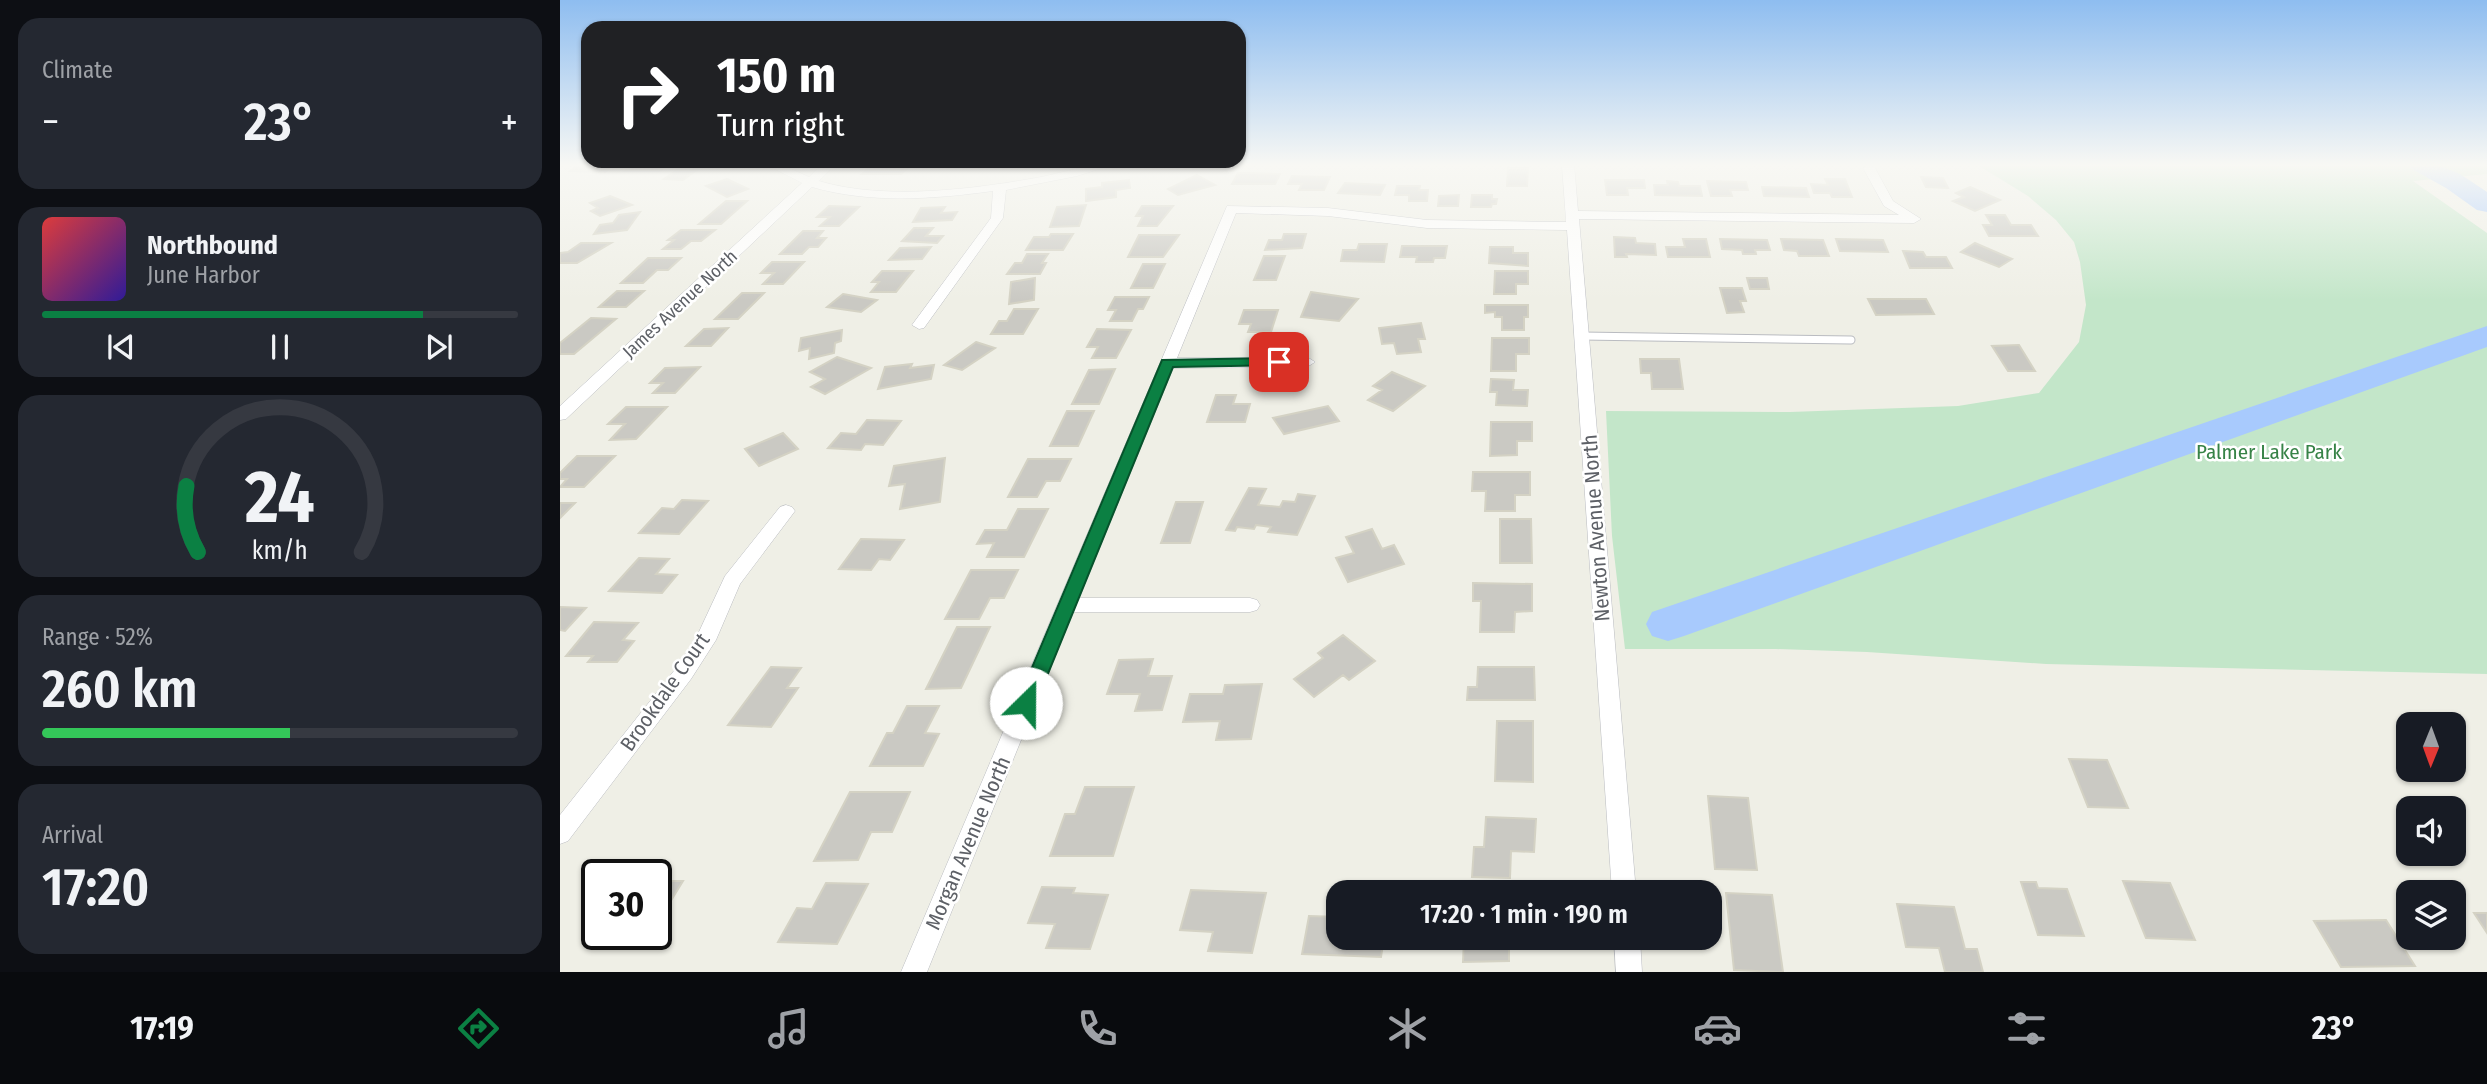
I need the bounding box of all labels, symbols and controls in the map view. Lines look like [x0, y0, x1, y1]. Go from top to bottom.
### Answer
text: 150 m [717, 46, 836, 105]
icon: right [602, 49, 693, 140]
text: Climate [42, 56, 113, 84]
text: 23° [244, 91, 316, 154]
text: − [42, 99, 59, 145]
text: + [501, 99, 518, 145]
text: Turn right [717, 106, 844, 144]
text: Northbound [147, 230, 278, 261]
street label: James Avenue North [618, 245, 742, 363]
text: June Harbor [147, 261, 260, 289]
icon: previous [102, 328, 140, 366]
icon: pause [261, 328, 299, 366]
icon: next [420, 328, 458, 366]
pin [1249, 332, 1309, 392]
icon: arrive [1260, 343, 1298, 381]
street label: Newton Avenue North [1576, 434, 1616, 622]
park label: Palmer Lake Park [2196, 439, 2342, 465]
text: 24 [244, 454, 315, 541]
text: km/h [252, 536, 308, 566]
text: Range · 52% [42, 623, 153, 651]
street label: Brookdale Court [615, 628, 715, 756]
text: 260 km [42, 658, 198, 721]
position arrow [989, 666, 1063, 740]
north arrow [2396, 712, 2466, 782]
map controls [2396, 712, 2466, 950]
street label: Morgan Avenue North [920, 752, 1016, 934]
button: sound [2396, 796, 2466, 866]
text: Arrival [42, 821, 103, 849]
text: 17:20 [42, 856, 149, 919]
speed limit sign: 30 [581, 859, 672, 950]
button: layers [2396, 880, 2466, 950]
text: 17:20 · 1 min · 190 m [1420, 899, 1628, 930]
icon: directions [454, 1004, 503, 1053]
icon: music [764, 1004, 813, 1053]
icon: phone [1073, 1004, 1122, 1053]
icon: climate [1383, 1004, 1432, 1053]
icon: car [1693, 1004, 1742, 1053]
icon: filters [2002, 1004, 2051, 1053]
text: 17:19 [130, 1009, 194, 1047]
text: 23° [2312, 1009, 2357, 1047]

